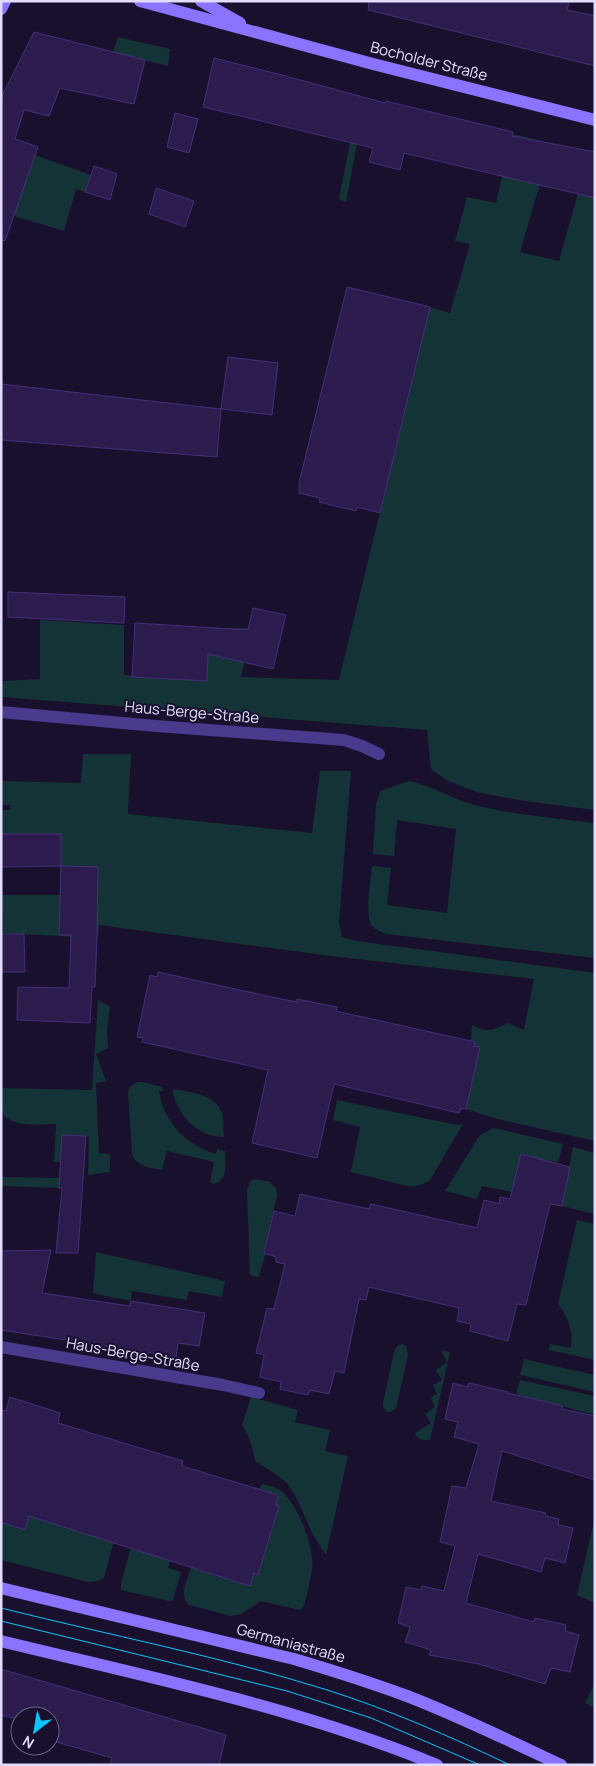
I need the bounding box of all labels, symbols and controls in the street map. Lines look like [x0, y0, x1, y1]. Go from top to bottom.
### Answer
street label: Bocholder Straße [368, 36, 490, 86]
street label: Haus-Berge-Straße [124, 696, 260, 728]
street label: Haus-Berge-Straße [65, 1332, 202, 1376]
street label: Germaniastraße [234, 1618, 348, 1668]
north arrow [10, 1706, 60, 1756]
text: N [19, 1732, 37, 1753]

